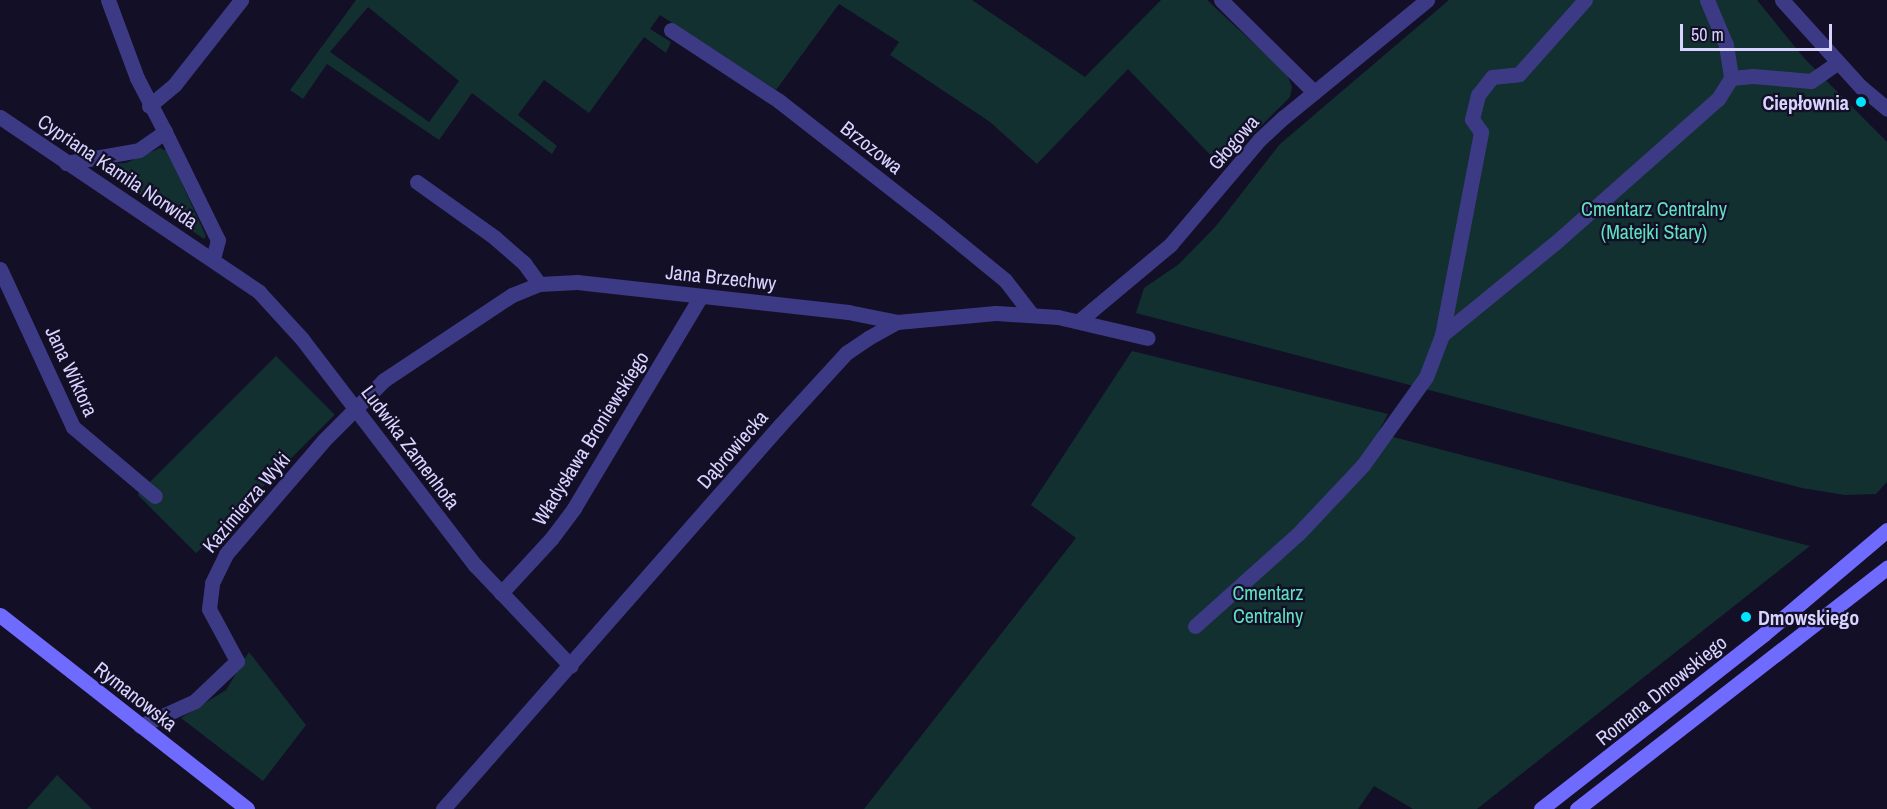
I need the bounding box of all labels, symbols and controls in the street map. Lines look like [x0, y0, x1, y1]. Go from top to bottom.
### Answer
scale bar [1683, 12, 1834, 50]
text: 50 m [1691, 22, 1724, 47]
place label: Ciepłownia [1762, 90, 1849, 114]
marker: Ciepłownia [1854, 95, 1868, 109]
street label: Cypriana Kamila Norwida [33, 109, 203, 233]
street label: Głogowa [1203, 110, 1263, 174]
street label: Brzozowa [836, 115, 908, 179]
park label: Cmentarz Centralny (Matejki Stary) [1581, 197, 1727, 244]
street label: Jana Brzechwy [664, 259, 778, 295]
street label: Jana Wiktora [41, 322, 103, 420]
street label: Władysława Broniewskiego [527, 347, 653, 529]
street label: Ludwika Zamenhofa [357, 380, 465, 514]
street label: Dąbrowiecka [692, 405, 772, 493]
street label: Kazimierza Wyki [197, 447, 295, 557]
park label: Cmentarz Centralny [1232, 581, 1304, 628]
place label: Dmowskiego [1758, 605, 1859, 629]
marker: Dmowskiego [1739, 610, 1753, 624]
street label: Romana Dmowskiego [1591, 630, 1731, 750]
street label: Rymanowska [90, 656, 182, 736]

